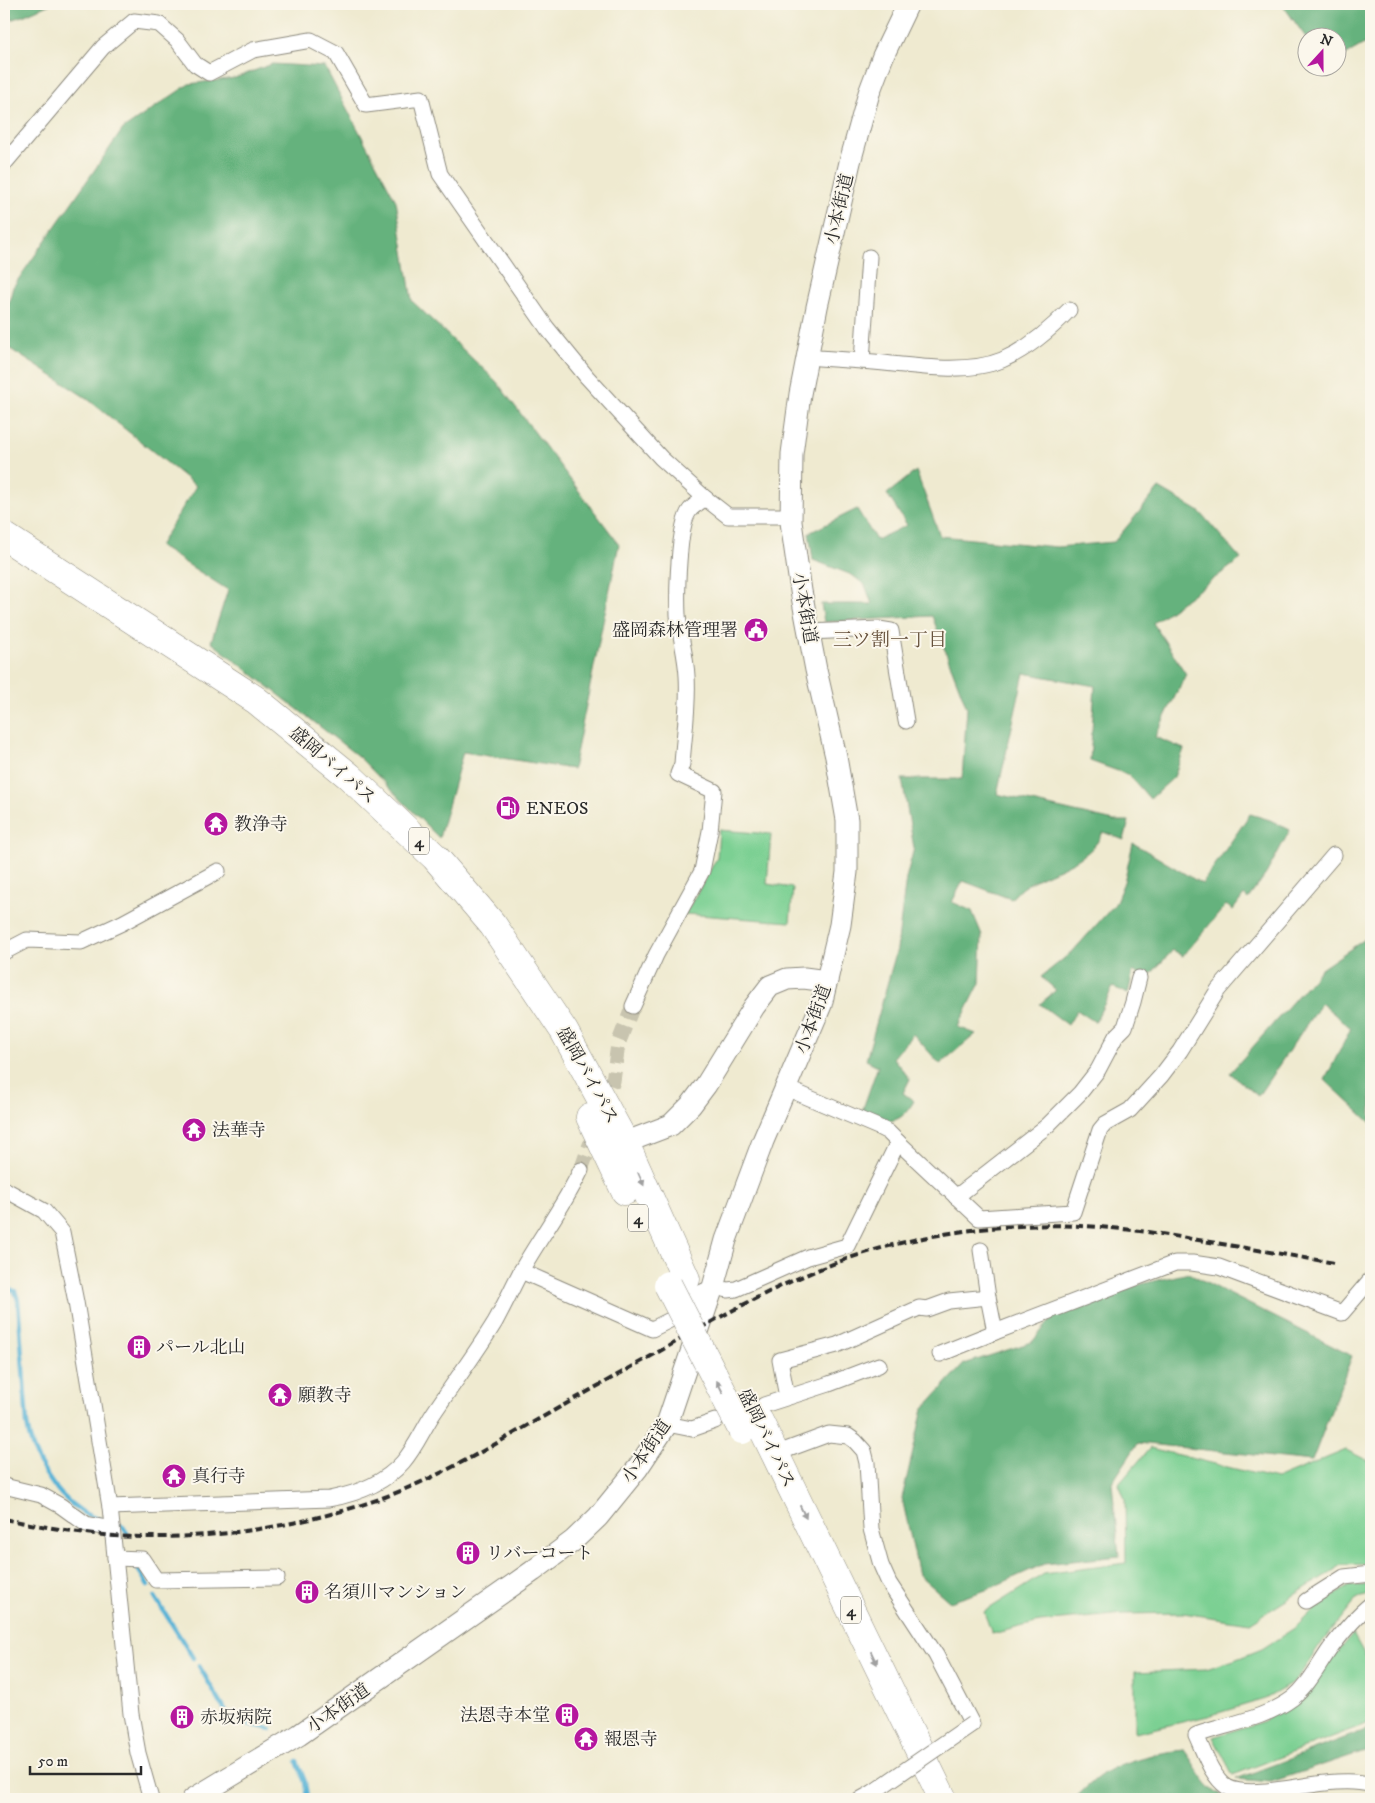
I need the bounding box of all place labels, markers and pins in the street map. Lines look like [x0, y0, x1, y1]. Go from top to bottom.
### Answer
public building icon: 盛岡森林管理署 [743, 617, 769, 643]
place label: 盛岡森林管理署 [612, 620, 738, 642]
fuel station icon: ENEOS [495, 795, 521, 821]
place label: ENEOS [526, 798, 588, 820]
temple icon: 教浄寺 [203, 811, 229, 837]
place label: 教浄寺 [234, 814, 288, 836]
temple icon: 法華寺 [181, 1117, 207, 1143]
place label: 法華寺 [212, 1120, 266, 1142]
building icon: パール北山 [126, 1334, 152, 1360]
place label: パール北山 [156, 1337, 246, 1359]
temple icon: 願教寺 [267, 1382, 293, 1408]
place label: 願教寺 [298, 1385, 352, 1407]
temple icon: 真行寺 [161, 1463, 187, 1489]
place label: 真行寺 [192, 1466, 246, 1488]
building icon: リバーコート [455, 1540, 481, 1566]
place label: リバーコート [486, 1543, 593, 1565]
building icon: 名須川マンション [294, 1579, 320, 1605]
place label: 名須川マンション [324, 1582, 467, 1604]
building icon: 法恩寺本堂 [554, 1702, 580, 1728]
building icon: 赤坂病院 [169, 1704, 195, 1730]
place label: 法恩寺本堂 [460, 1705, 550, 1727]
place label: 赤坂病院 [200, 1707, 272, 1729]
temple icon: 報恩寺 [573, 1726, 599, 1752]
place label: 報恩寺 [604, 1729, 658, 1751]

